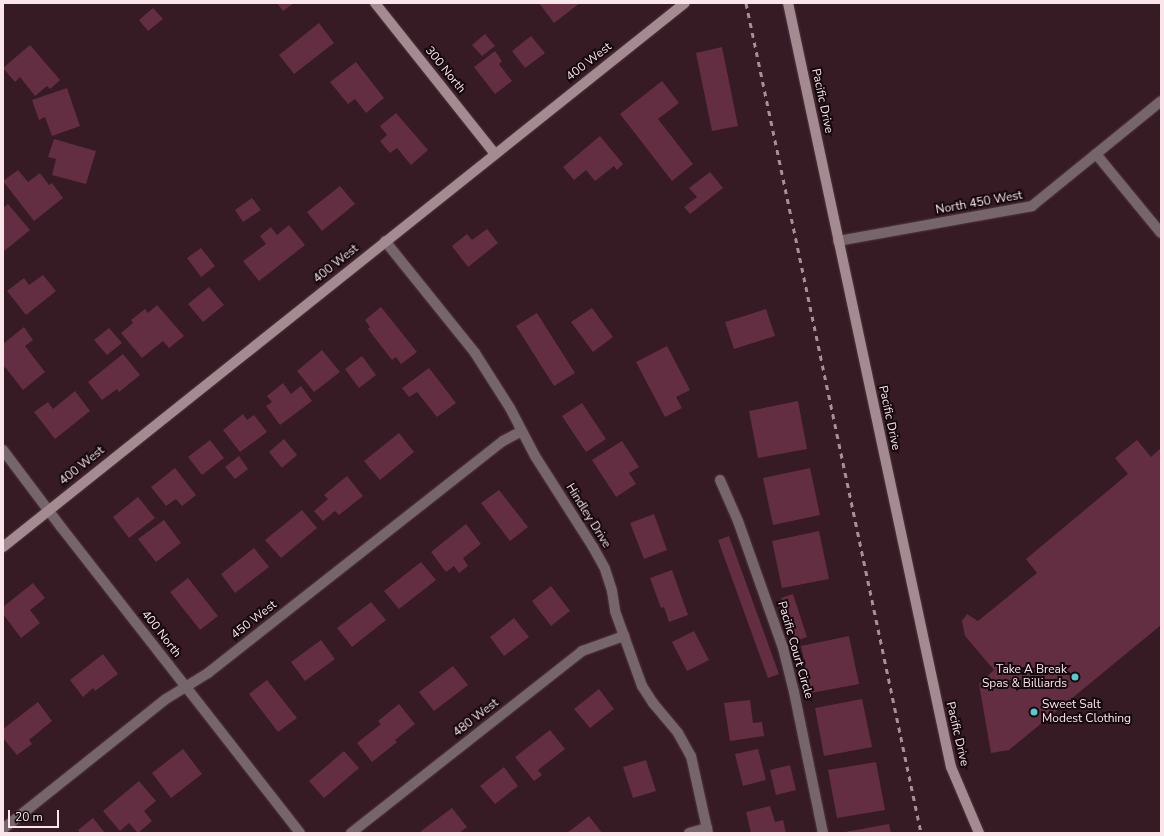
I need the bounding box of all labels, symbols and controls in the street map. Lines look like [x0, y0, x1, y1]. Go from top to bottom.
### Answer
street label: 400 West [563, 40, 615, 84]
street label: 300 North [422, 44, 468, 96]
street label: Pacific Drive [808, 67, 836, 135]
street label: North 450 West [935, 188, 1023, 218]
street label: 400 West [311, 242, 361, 286]
street label: Pacific Drive [875, 384, 903, 452]
street label: 400 West [57, 444, 107, 488]
street label: Hindley Drive [562, 481, 614, 551]
street label: 450 West [228, 598, 280, 642]
street label: Pacific Court Circle [774, 600, 816, 700]
street label: 400 North [138, 608, 184, 660]
place label: Take A Break Spas & Billiards [982, 663, 1067, 691]
marker: Take A Break Spas & Billiards [1070, 672, 1080, 682]
street label: 480 West [450, 696, 502, 740]
place label: Sweet Salt Modest Clothing [1042, 698, 1131, 726]
street label: Pacific Drive [943, 700, 971, 768]
marker: Sweet Salt Modest Clothing [1029, 707, 1039, 717]
scale bar [10, 802, 61, 828]
text: 20 m [15, 809, 43, 825]

